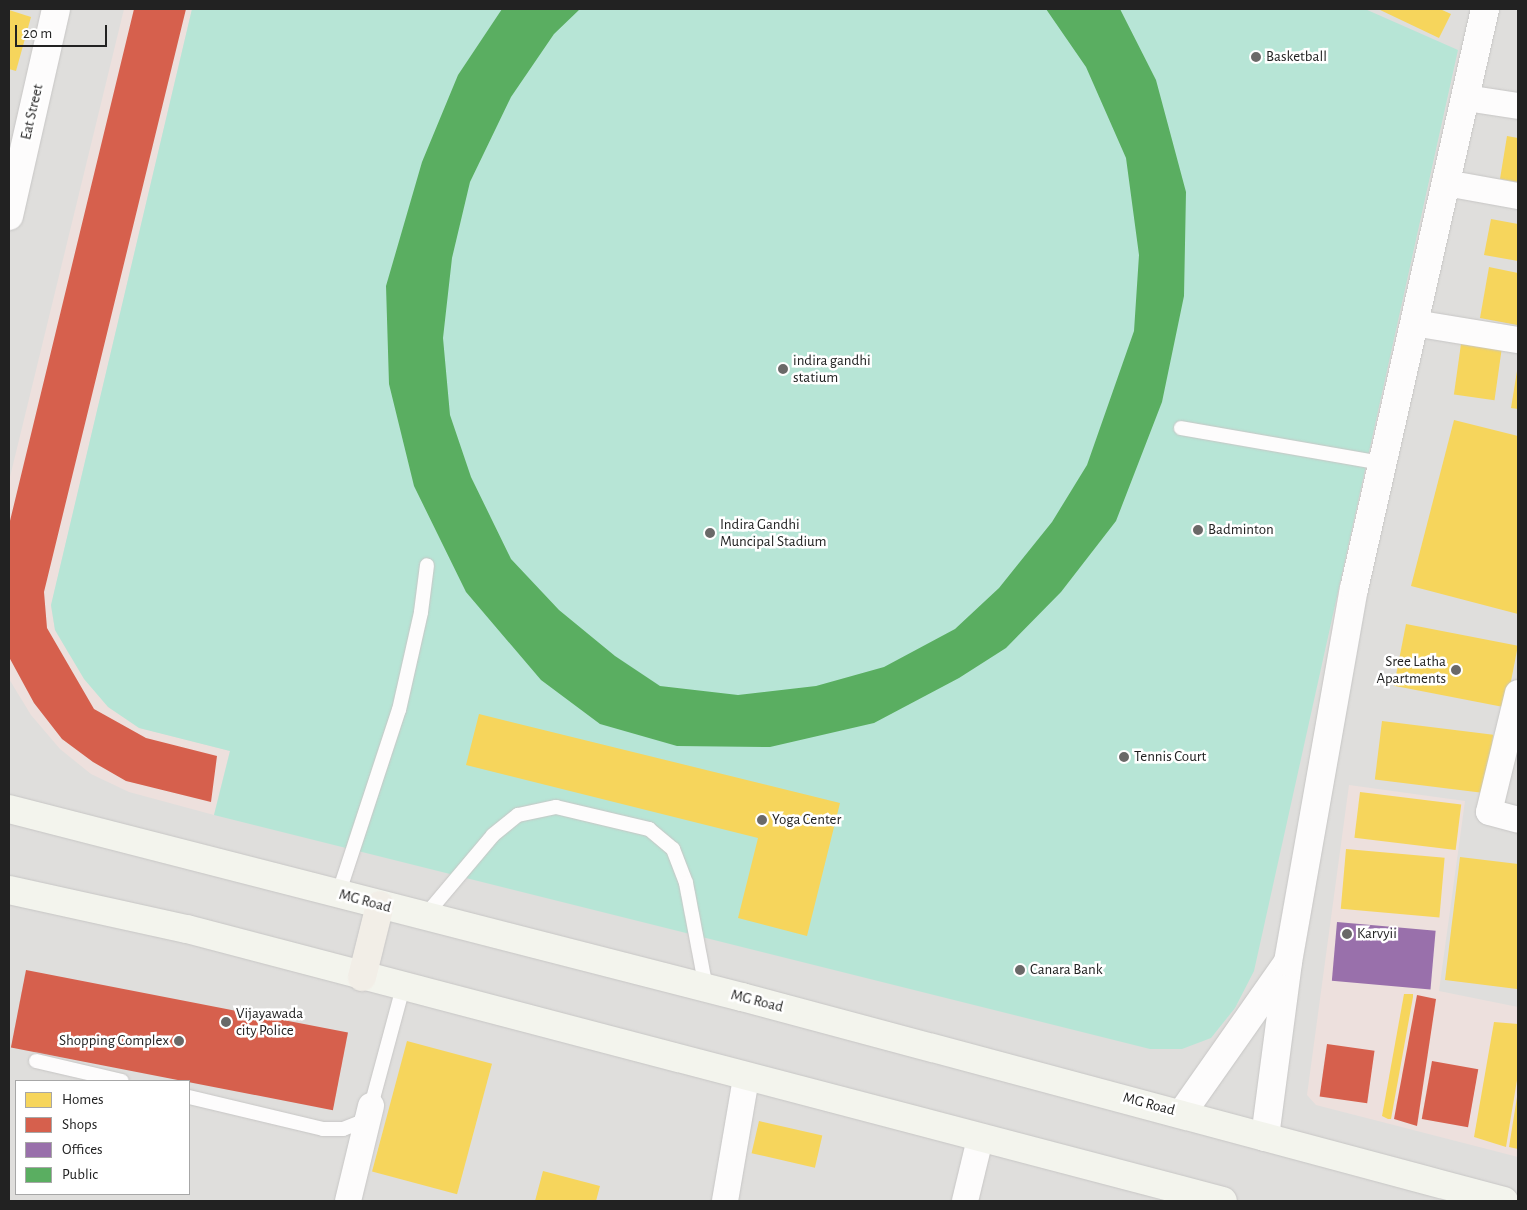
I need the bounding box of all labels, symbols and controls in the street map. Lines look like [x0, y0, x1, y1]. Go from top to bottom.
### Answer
scale bar [18, 15, 110, 47]
text: 20 m [23, 26, 52, 41]
place label: Basketball [1266, 48, 1327, 66]
marker: Basketball [1250, 51, 1262, 63]
street label: Eat Street [17, 82, 47, 142]
place label: indira gandhi statium [793, 351, 871, 386]
marker: indira gandhi statium [777, 363, 789, 375]
place label: Indira Gandhi Muncipal Stadium [720, 515, 827, 550]
place label: Badminton [1208, 521, 1274, 539]
marker: Badminton [1192, 524, 1204, 536]
marker: Indira Gandhi Muncipal Stadium [704, 527, 716, 539]
place label: Sree Latha Apartments [1377, 652, 1446, 687]
marker: Sree Latha Apartments [1450, 664, 1462, 676]
place label: Tennis Court [1134, 748, 1206, 766]
marker: Tennis Court [1118, 751, 1130, 763]
place label: Yoga Center [772, 811, 841, 829]
marker: Yoga Center [756, 814, 768, 826]
street label: MG Road [337, 885, 393, 917]
place label: Karvyii [1357, 925, 1397, 943]
marker: Karvyii [1341, 928, 1353, 940]
place label: Canara Bank [1030, 961, 1103, 979]
marker: Canara Bank [1014, 964, 1026, 976]
street label: MG Road [729, 986, 785, 1016]
place label: Vijayawada city Police [236, 1004, 303, 1039]
marker: Vijayawada city Police [220, 1016, 232, 1028]
place label: Shopping Complex [59, 1032, 169, 1050]
marker: Shopping Complex [173, 1035, 185, 1047]
legend [15, 1080, 190, 1195]
street label: MG Road [1121, 1088, 1177, 1120]
text: Homes [62, 1092, 104, 1107]
text: Shops [62, 1117, 97, 1132]
text: Offices [62, 1142, 103, 1157]
text: Public [62, 1167, 98, 1182]

